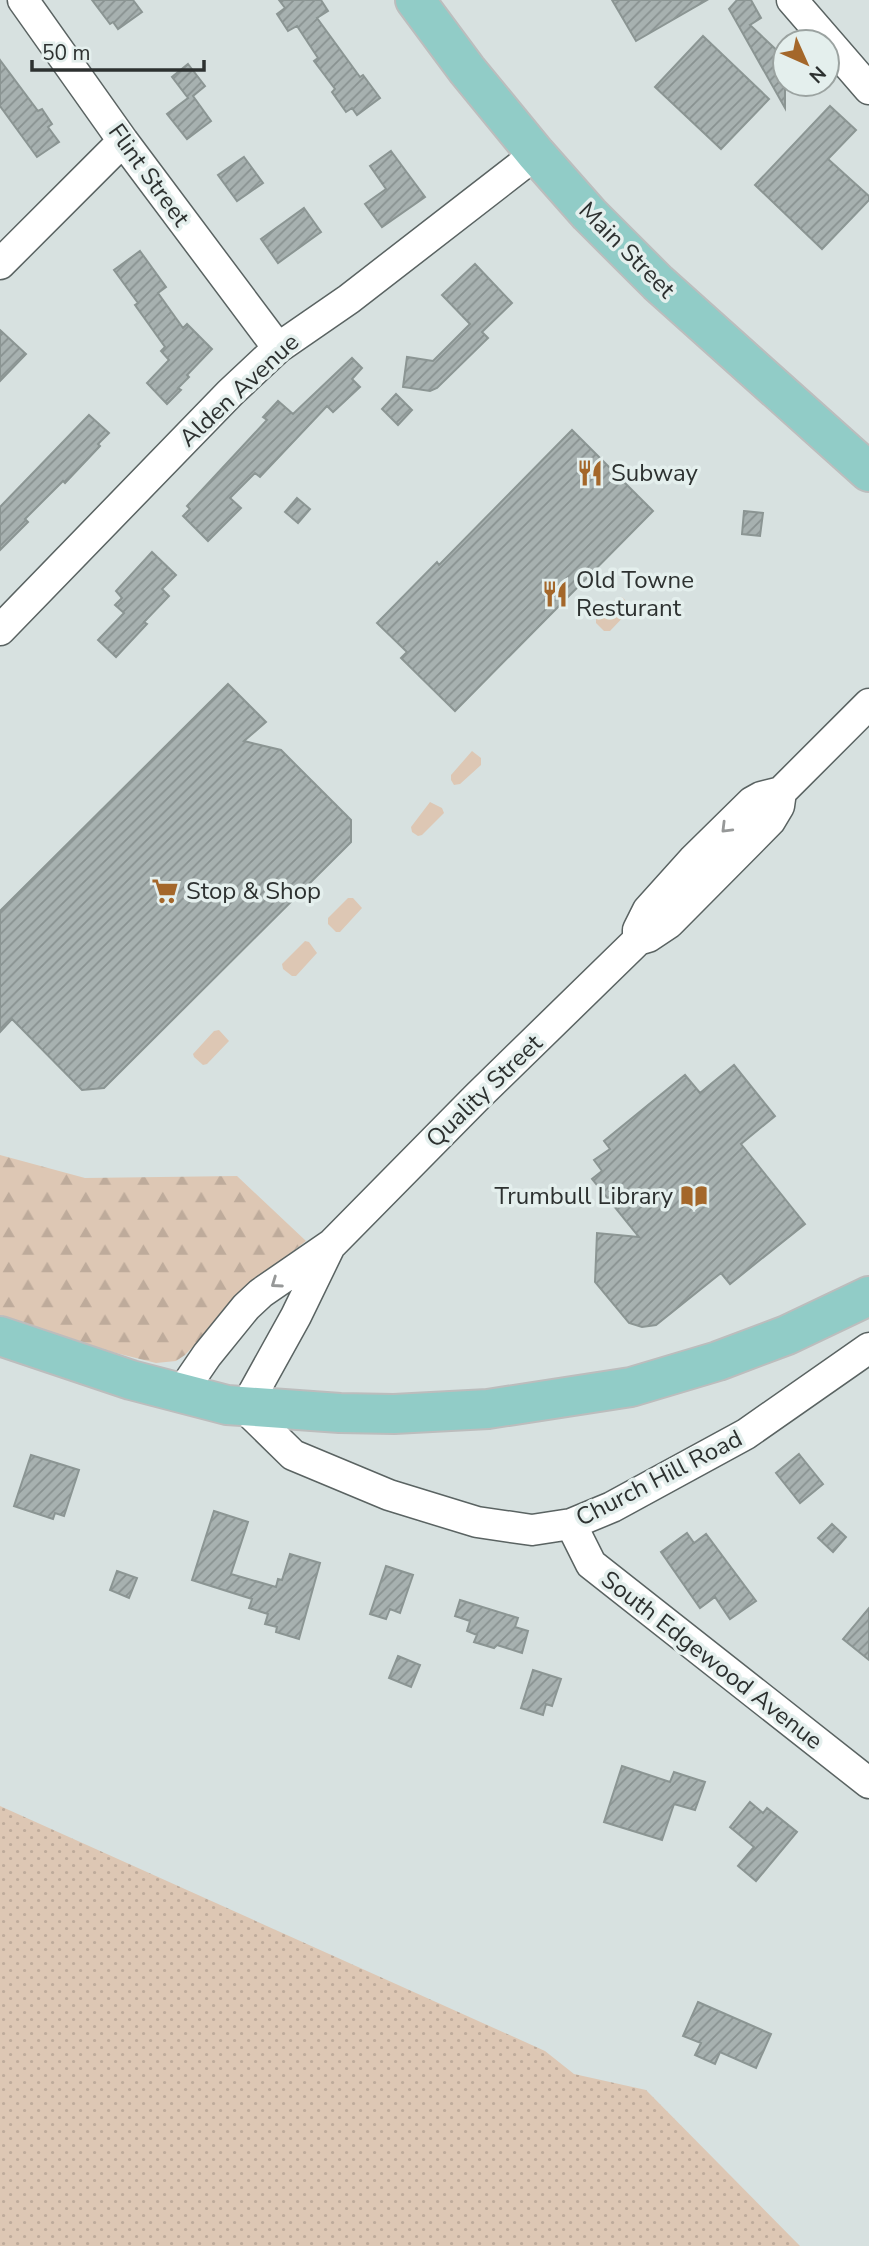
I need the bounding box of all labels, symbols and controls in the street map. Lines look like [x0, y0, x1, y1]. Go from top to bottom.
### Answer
scale bar [32, 28, 203, 72]
north arrow [771, 28, 841, 98]
text: 50 m [42, 39, 91, 67]
text: N [803, 60, 832, 89]
street label: Flint Street [101, 117, 197, 233]
street label: Main Street [572, 195, 683, 306]
street label: Alden Avenue [172, 326, 306, 454]
place label: Subway [611, 457, 699, 489]
restaurant icon: Subway [575, 458, 605, 488]
place label: Old Towne Resturant [576, 564, 694, 624]
restaurant icon: Old Towne Resturant [540, 579, 570, 609]
one-way arrow [721, 820, 734, 833]
place label: Stop & Shop [186, 875, 321, 907]
supermarket icon: Stop & Shop [150, 876, 180, 906]
street label: Quality Street [419, 1027, 549, 1155]
place label: Trumbull Library [495, 1180, 674, 1212]
library icon: Trumbull Library [679, 1181, 709, 1211]
one-way arrow [271, 1275, 284, 1287]
street label: Church Hill Road [570, 1422, 748, 1534]
street label: South Edgewood Avenue [595, 1563, 829, 1757]

